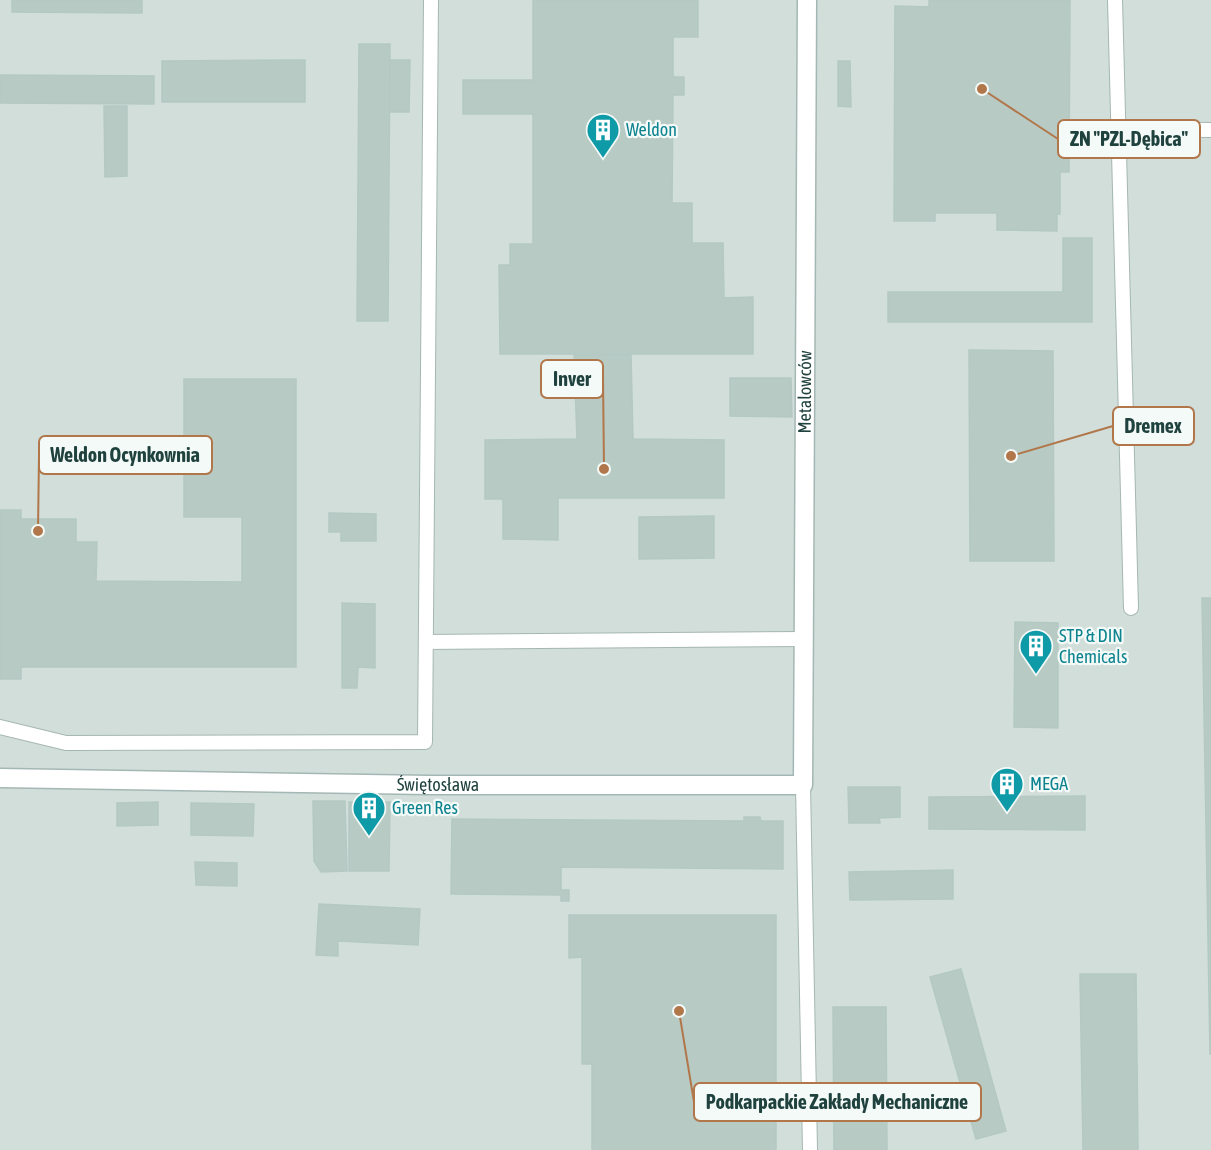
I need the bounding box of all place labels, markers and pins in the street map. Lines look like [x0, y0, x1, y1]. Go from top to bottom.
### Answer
building icon: Weldon [585, 112, 621, 159]
place label: Weldon [626, 119, 677, 140]
callout: ZN "PZL-Dębica" [1058, 120, 1200, 158]
callout: Inver [541, 360, 603, 398]
callout: Dremex [1113, 407, 1194, 445]
callout: Weldon Ocynkownia [39, 436, 212, 474]
place label: STP & DIN Chemicals [1059, 625, 1127, 667]
building icon: STP & DIN Chemicals [1018, 628, 1054, 675]
building icon: MEGA [989, 766, 1025, 813]
place label: MEGA [1030, 773, 1068, 794]
building icon: Green Res [351, 790, 387, 837]
place label: Green Res [392, 797, 458, 818]
callout: Podkarpackie Zakłady Mechaniczne [694, 1083, 981, 1121]

